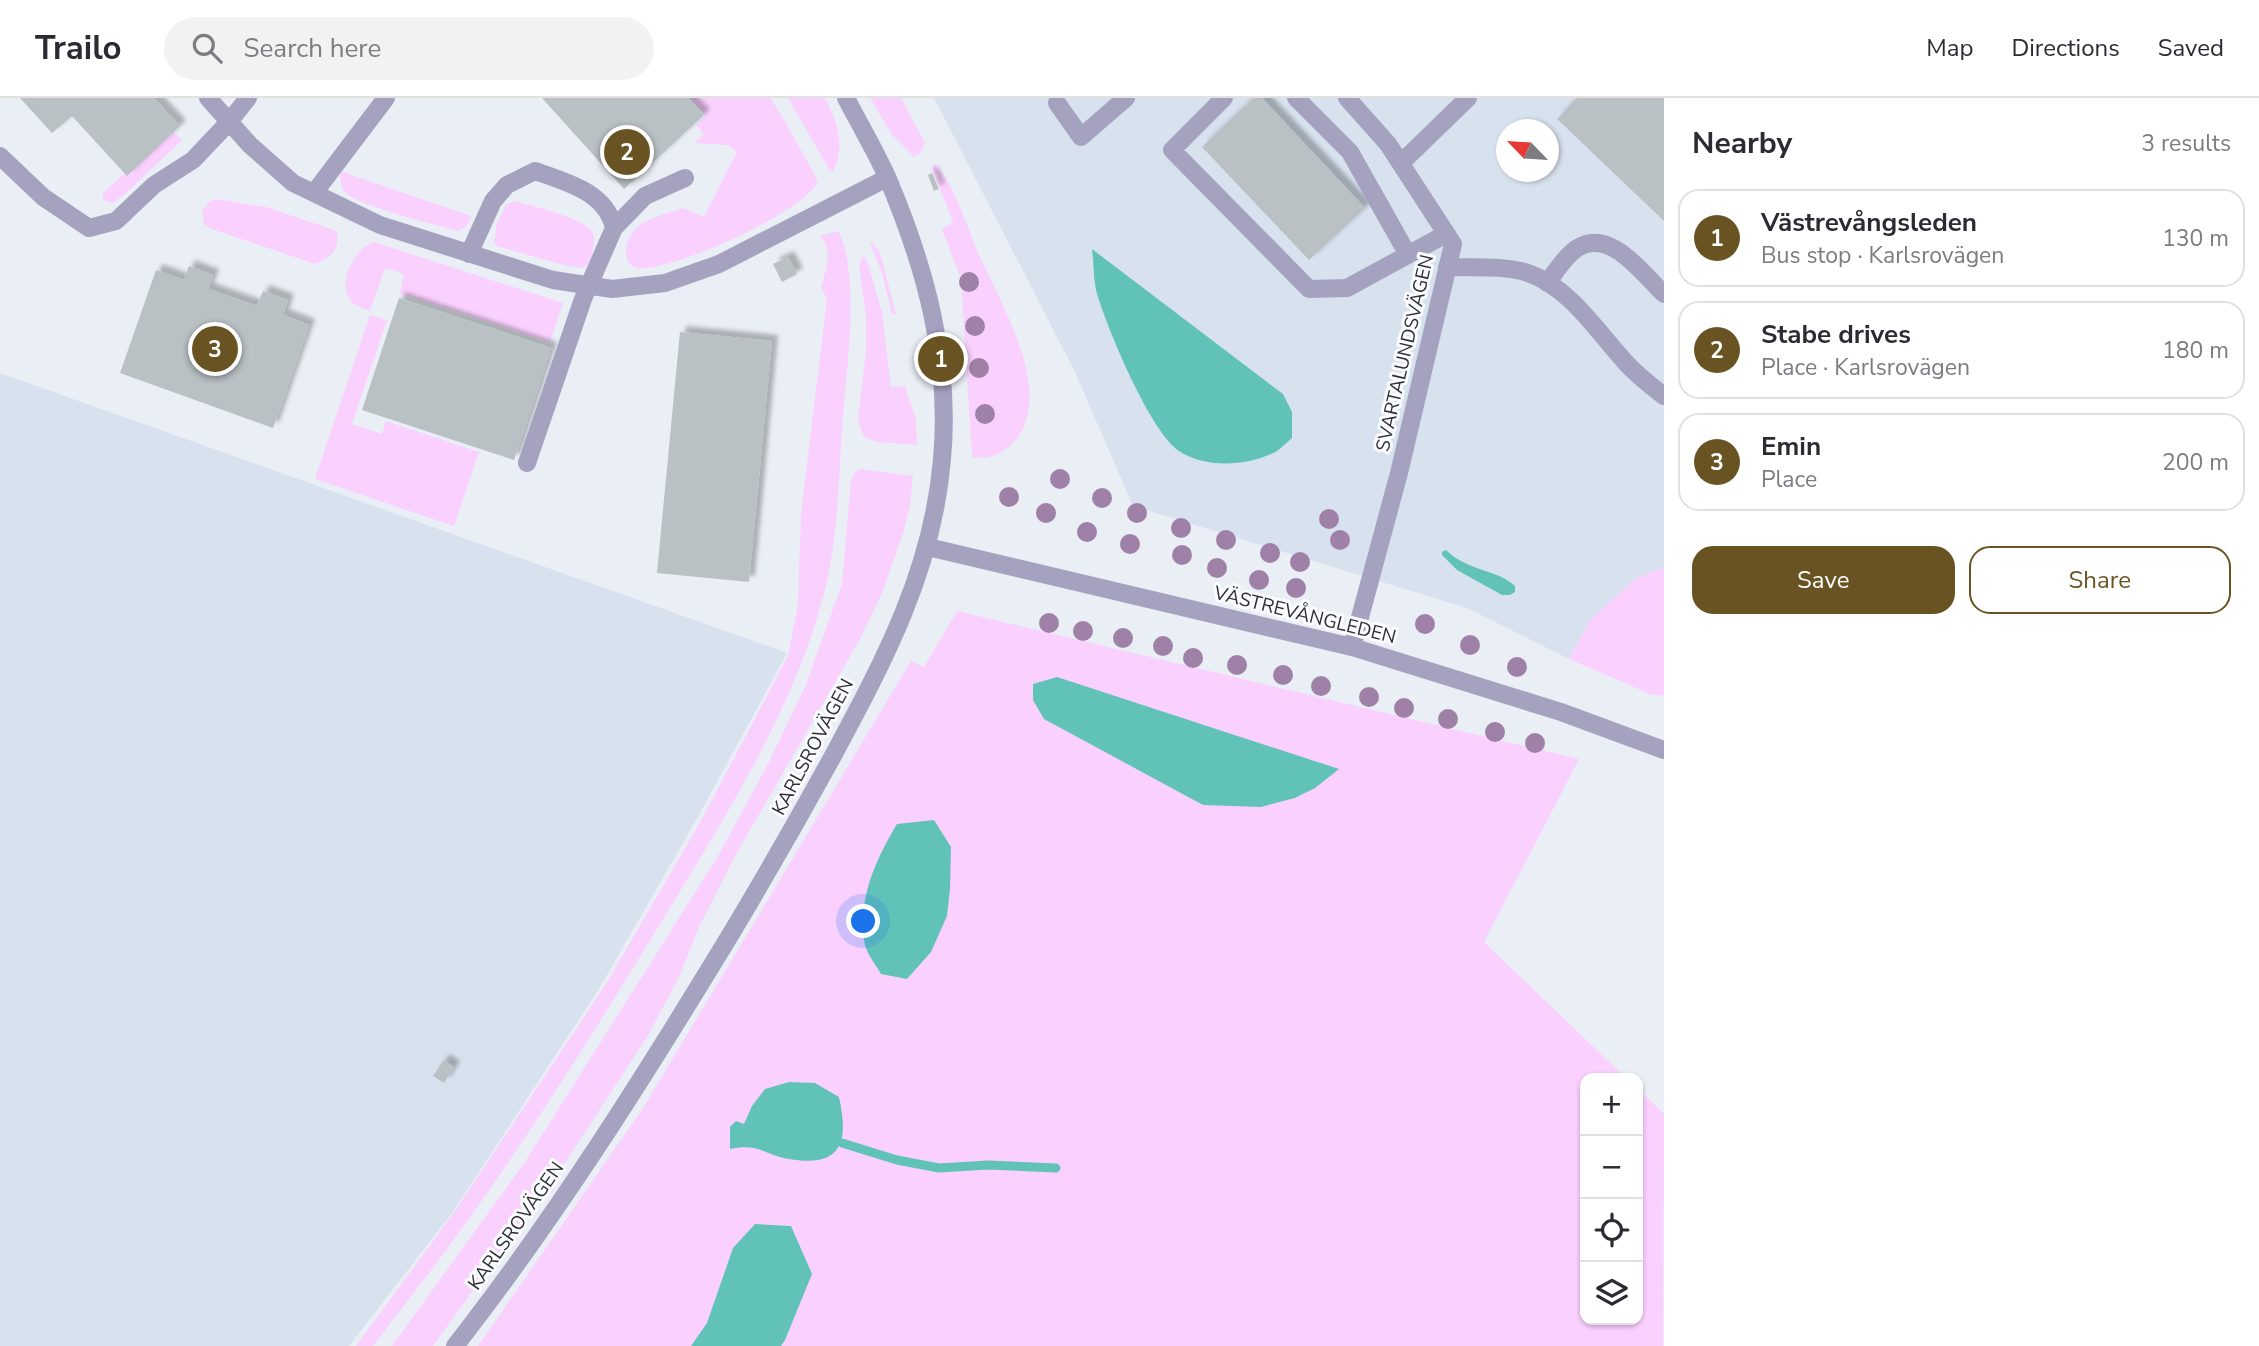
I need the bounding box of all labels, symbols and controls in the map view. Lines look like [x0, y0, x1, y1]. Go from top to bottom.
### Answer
search box [164, 17, 654, 80]
text: Trailo [35, 26, 122, 71]
icon: search [188, 29, 226, 67]
text: Search here [244, 31, 381, 66]
text: Map [1926, 32, 1973, 64]
text: Directions [2011, 32, 2120, 64]
text: Saved [2158, 32, 2224, 64]
north arrow [1496, 119, 1559, 182]
text: Nearby [1692, 123, 1792, 164]
pin: 2 [604, 126, 650, 178]
text: 3 results [2141, 128, 2231, 159]
text: Västrevångsleden [1761, 205, 1977, 240]
text: 1 [1710, 223, 1724, 254]
text: 130 m [2162, 223, 2229, 254]
text: Bus stop · Karlsrovägen [1761, 240, 2004, 271]
street label: SVARTALUNDSVÄGEN [1370, 252, 1440, 454]
text: Stabe drives [1761, 317, 1911, 352]
pin: 3 [192, 323, 238, 375]
pin: 1 [918, 333, 964, 385]
text: 2 [1710, 335, 1724, 366]
text: 180 m [2162, 335, 2229, 366]
text: Place · Karlsrovägen [1761, 352, 1970, 383]
text: Emin [1761, 429, 1821, 464]
text: 3 [1710, 447, 1724, 478]
text: 200 m [2162, 447, 2229, 478]
text: Place [1761, 464, 1817, 495]
button: Save [1692, 546, 1955, 614]
button: Share [1969, 546, 2231, 614]
street label: VÄSTREVÅNGLEDEN [1210, 579, 1399, 650]
street label: KARLSROVÄGEN [766, 674, 860, 820]
your location [846, 904, 880, 938]
map controls [1580, 1073, 1643, 1325]
button: + [1580, 1073, 1643, 1136]
button: − [1580, 1136, 1643, 1199]
street label: KARLSROVÄGEN [462, 1157, 570, 1295]
button: locate [1580, 1199, 1643, 1262]
button: layers [1580, 1262, 1643, 1325]

